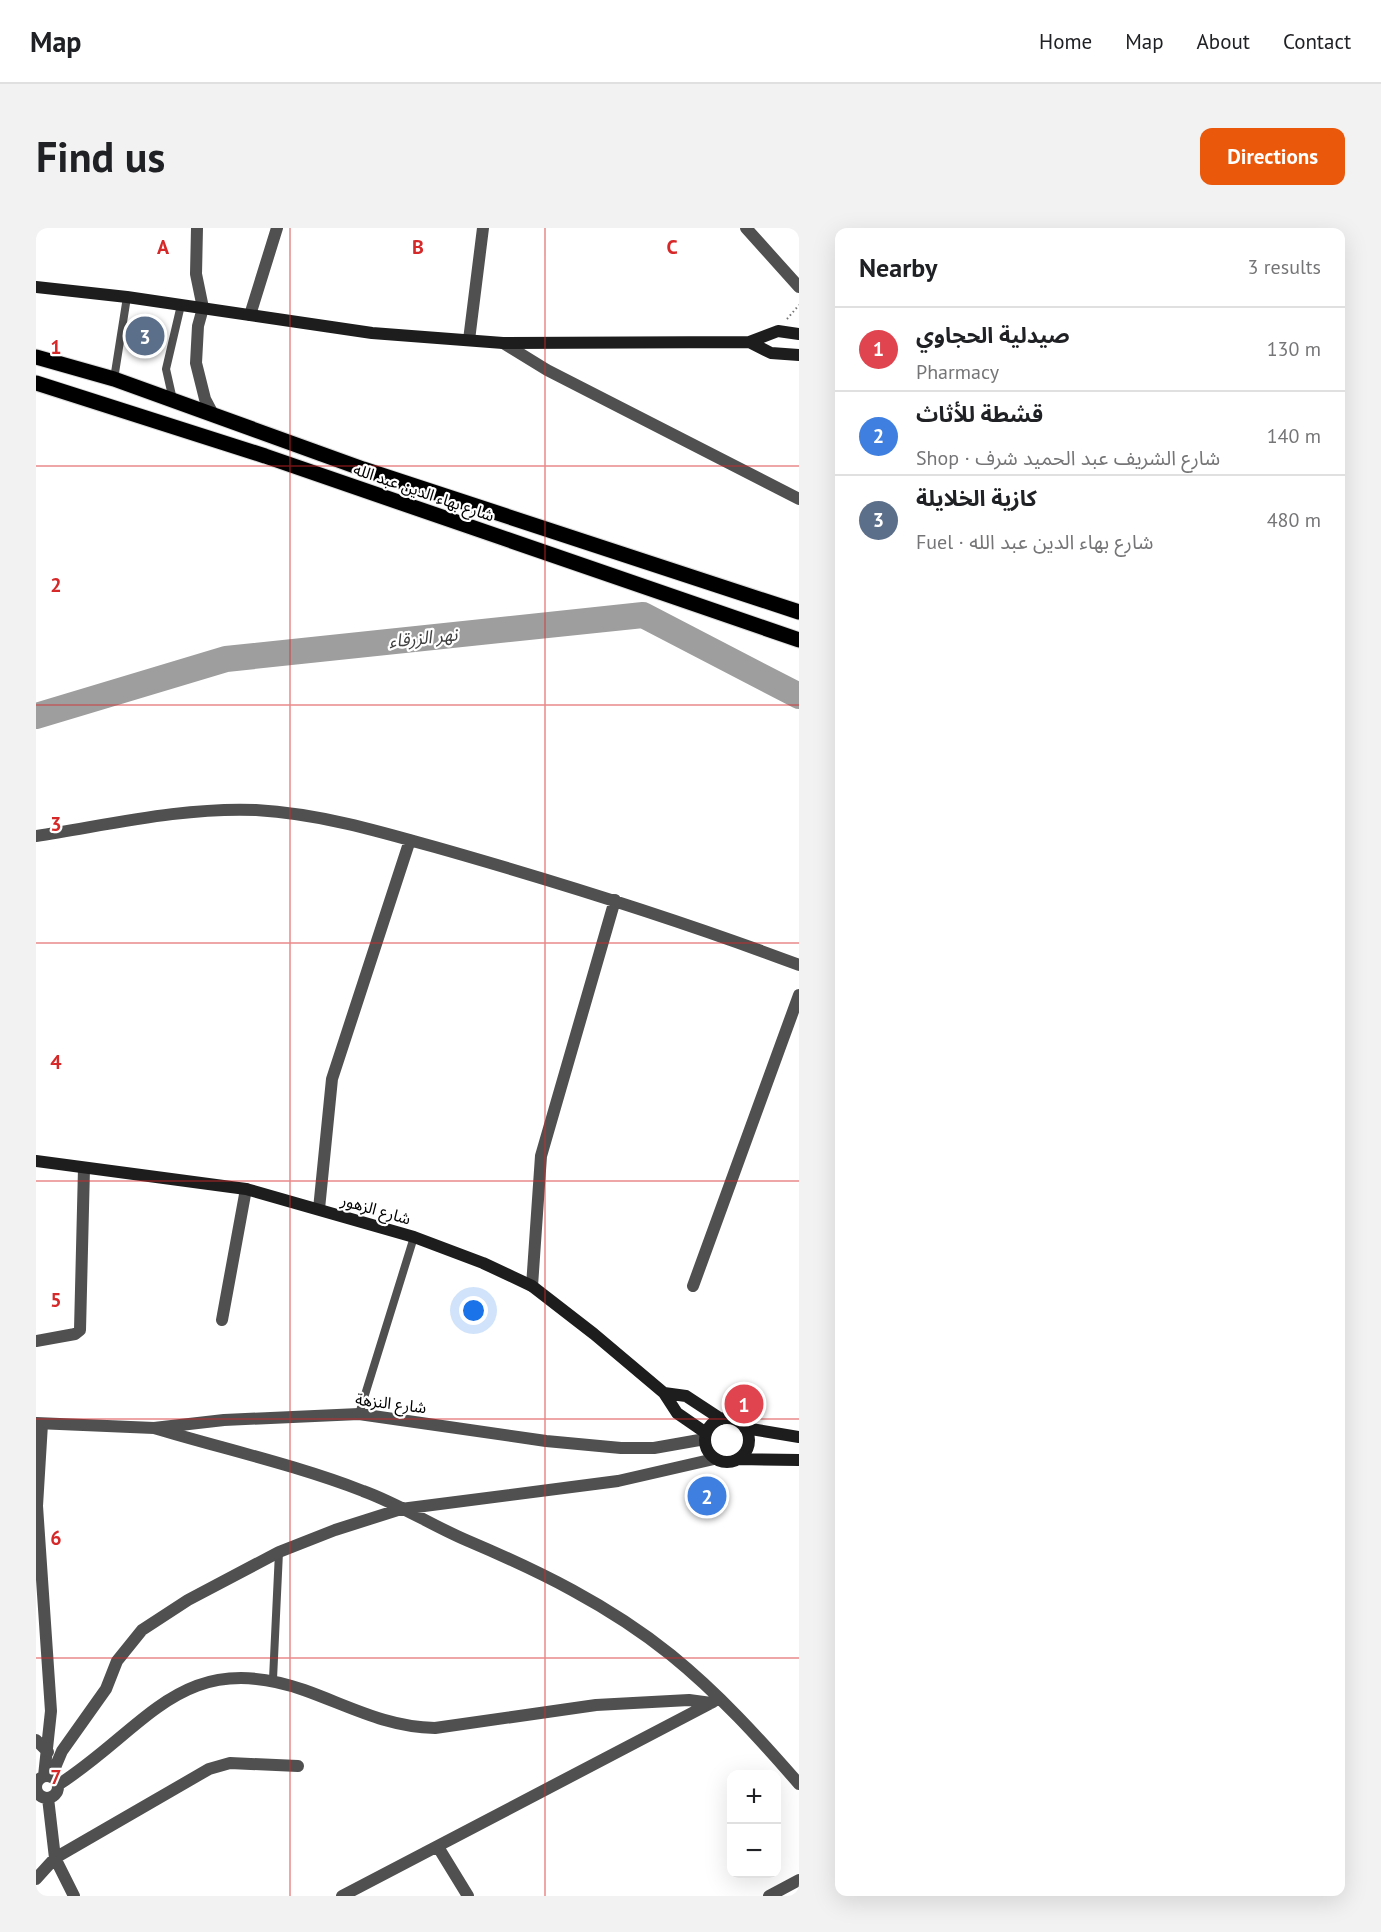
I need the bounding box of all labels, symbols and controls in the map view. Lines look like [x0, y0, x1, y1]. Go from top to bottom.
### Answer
text: Map [30, 23, 81, 60]
text: Home [1039, 28, 1092, 55]
text: Map [1125, 28, 1164, 55]
text: About [1197, 28, 1250, 55]
text: Contact [1283, 28, 1351, 55]
button: Directions [1200, 128, 1345, 185]
text: Find us [36, 129, 165, 184]
text: A [157, 234, 170, 260]
text: B [412, 234, 424, 260]
text: C [666, 234, 678, 260]
text: Nearby [859, 251, 937, 284]
text: 3 results [1248, 254, 1321, 280]
pin: 3 [126, 314, 164, 358]
text: صيدلية الحجاوي [916, 321, 1070, 349]
text: 1 [50, 334, 62, 360]
text: 1 [873, 336, 884, 362]
text: 130 m [1267, 336, 1321, 362]
text: Pharmacy [916, 359, 999, 385]
text: قشطة للأثاث [916, 400, 1043, 428]
text: 2 [873, 423, 884, 449]
text: 140 m [1267, 423, 1321, 449]
text: Shop · شارع الشريف عبد الحميد شرف [916, 445, 1220, 471]
street label: شارع بهاء الدين عبد الله [350, 459, 497, 528]
text: كازية الخلايلة [916, 484, 1037, 512]
text: 3 [873, 507, 884, 533]
text: 480 m [1267, 507, 1321, 533]
text: Fuel · شارع بهاء الدين عبد الله [916, 529, 1153, 555]
text: 2 [50, 572, 62, 598]
water label: نهر الزرقاء [388, 622, 460, 653]
text: 3 [50, 811, 62, 837]
text: 4 [50, 1049, 62, 1075]
street label: شارع الزهور [337, 1189, 413, 1231]
text: 5 [50, 1287, 62, 1313]
your location [459, 1296, 488, 1325]
pin: 1 [724, 1382, 764, 1426]
street label: شارع النزهة [354, 1389, 428, 1420]
pin: 2 [688, 1474, 726, 1518]
text: 6 [50, 1525, 62, 1551]
text: 7 [50, 1764, 62, 1790]
map controls [727, 1770, 781, 1878]
button: + [727, 1770, 781, 1824]
button: − [727, 1824, 781, 1878]

